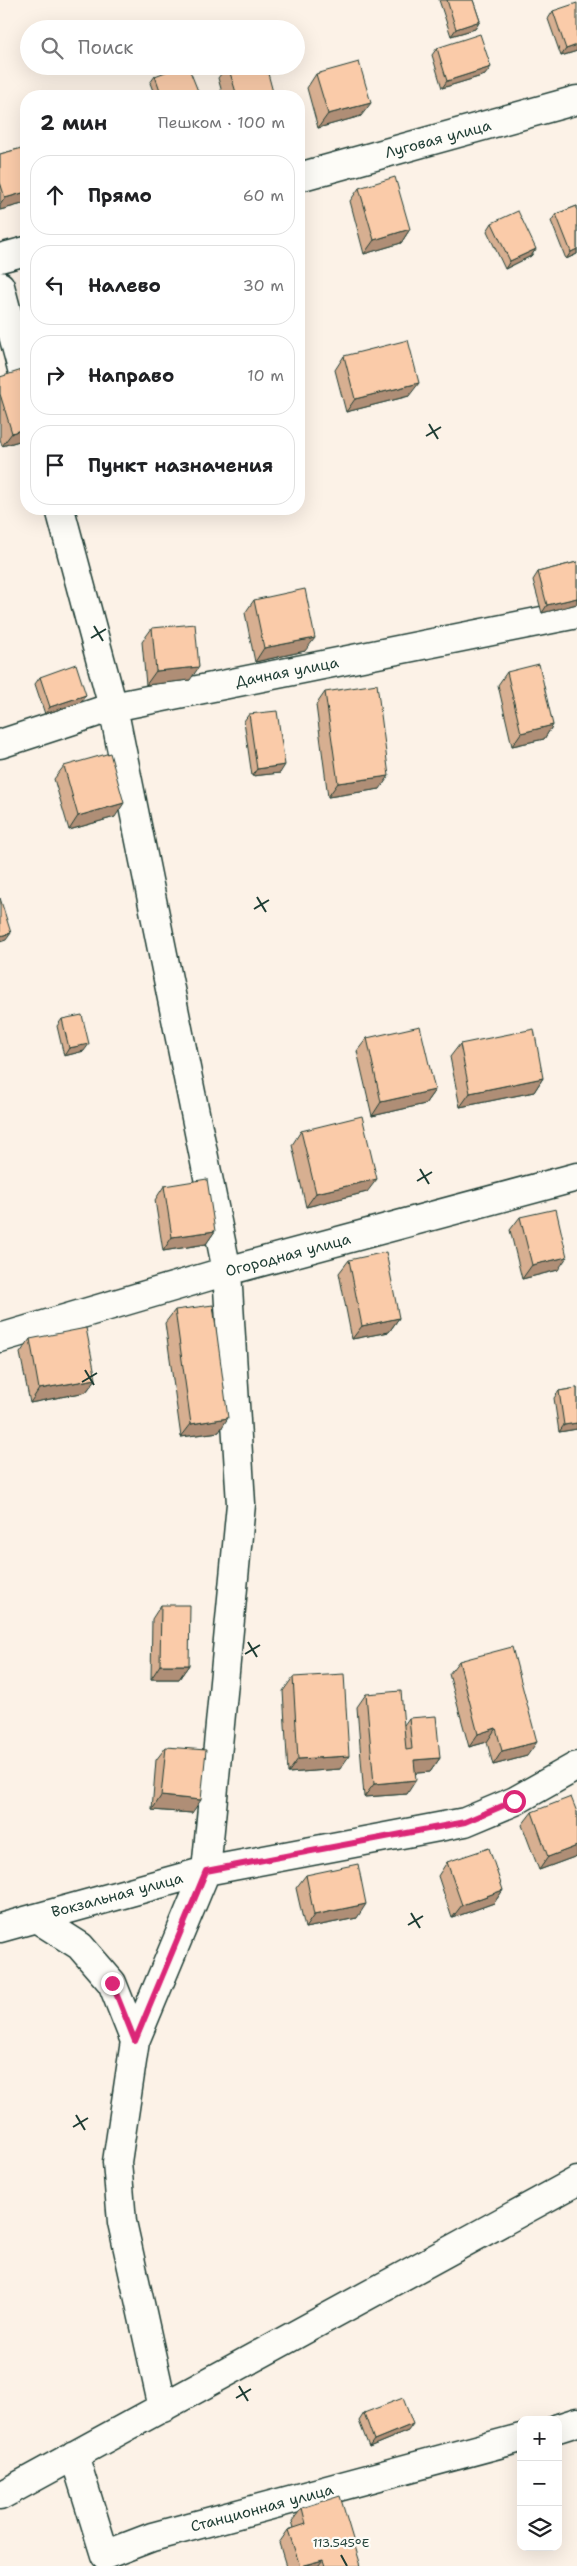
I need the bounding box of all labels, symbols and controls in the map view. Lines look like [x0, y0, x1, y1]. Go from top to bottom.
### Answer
search box [20, 20, 305, 75]
icon: search [38, 34, 66, 62]
text: Поиск [78, 35, 133, 60]
text: 2 мин [40, 109, 107, 137]
text: Пешком · 100 m [158, 112, 285, 133]
street label: Луговая улица [383, 115, 494, 163]
icon: ahead [41, 181, 69, 209]
text: Прямо [88, 183, 152, 208]
text: 60 m [243, 185, 284, 206]
icon: left [41, 271, 69, 299]
text: Налево [88, 273, 161, 298]
text: 30 m [243, 275, 284, 296]
icon: right [41, 361, 69, 389]
text: Направо [88, 363, 174, 388]
text: 10 m [247, 365, 284, 386]
icon: arrive [41, 451, 69, 479]
text: Пункт назначения [88, 453, 273, 478]
street label: Дачная улица [234, 652, 341, 692]
street label: Огородная улица [223, 1228, 354, 1281]
route start [503, 1790, 526, 1813]
street label: Вокзальная улица [49, 1868, 186, 1922]
route end [101, 1972, 124, 1995]
map controls [517, 2416, 562, 2551]
button: + [517, 2416, 562, 2461]
button: − [517, 2461, 562, 2506]
street label: Станционная улица [188, 2479, 336, 2537]
button: layers [517, 2506, 562, 2551]
text: 113.545°E [313, 2535, 369, 2551]

